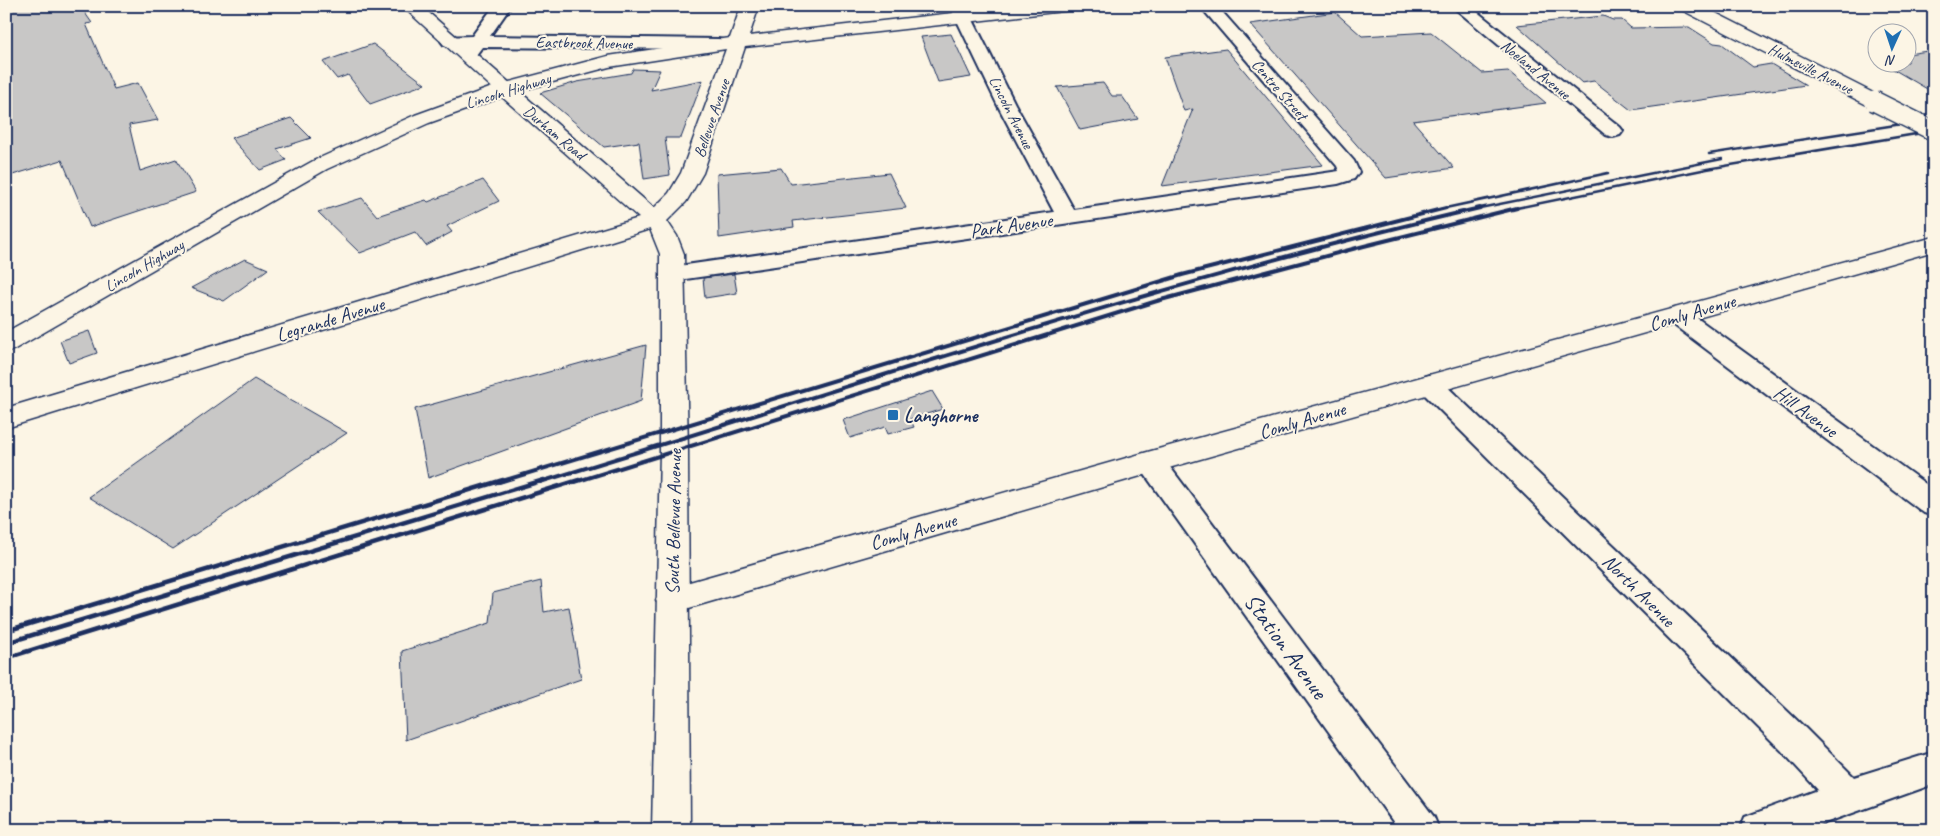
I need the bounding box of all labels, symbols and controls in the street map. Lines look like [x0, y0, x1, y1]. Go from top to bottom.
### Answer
north arrow [1868, 22, 1918, 72]
street label: Eastbrook Avenue [535, 32, 634, 54]
street label: Noeland Avenue [1497, 36, 1576, 105]
street label: Hulmeville Avenue [1765, 39, 1858, 100]
text: N [1884, 52, 1896, 69]
street label: Centre Street [1247, 55, 1313, 127]
street label: Lincoln Highway [463, 68, 555, 113]
street label: Lincoln Avenue [984, 73, 1039, 154]
street label: Bellevue Avenue [689, 75, 735, 160]
street label: Durham Road [519, 101, 592, 166]
street label: Park Avenue [968, 207, 1055, 244]
street label: Lincoln Highway [101, 234, 189, 296]
street label: Comly Avenue [1646, 288, 1740, 337]
street label: Legrande Avenue [273, 291, 389, 348]
street label: Hill Avenue [1769, 380, 1844, 444]
street label: Comly Avenue [1256, 396, 1350, 445]
place label: Langhorne [904, 403, 979, 428]
marker: Langhorne [886, 408, 900, 422]
street label: South Bellevue Avenue [660, 447, 687, 595]
street label: Comly Avenue [867, 507, 961, 556]
street label: North Avenue [1597, 549, 1681, 633]
street label: Station Avenue [1238, 587, 1336, 706]

